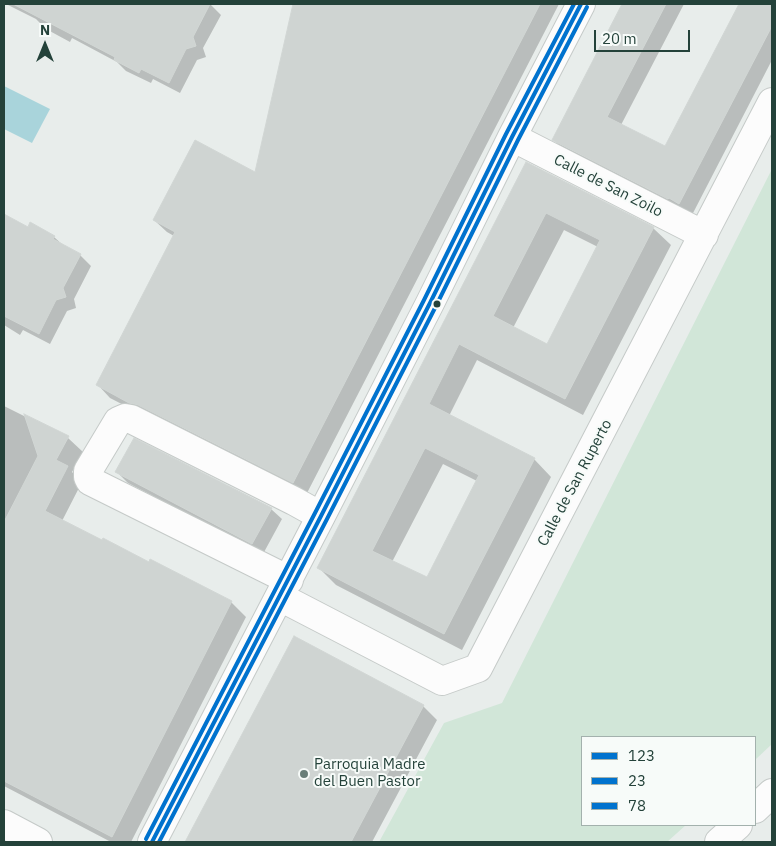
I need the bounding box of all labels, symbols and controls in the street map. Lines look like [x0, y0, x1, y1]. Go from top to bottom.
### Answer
north arrow [20, 20, 70, 70]
scale bar [596, 20, 692, 52]
text: N [40, 21, 50, 39]
text: 20 m [602, 29, 637, 48]
street label: Calle de San Zoilo [551, 151, 665, 221]
unlabelled marker [432, 299, 442, 309]
street label: Calle de San Ruperto [534, 417, 616, 549]
legend [581, 736, 756, 826]
text: 123 [628, 746, 655, 765]
place label: Parroquia Madre del Buen Pastor [314, 756, 425, 791]
marker: Parroquia Madre del Buen Pastor [298, 768, 310, 780]
text: 23 [628, 771, 646, 790]
text: 78 [628, 796, 646, 815]

